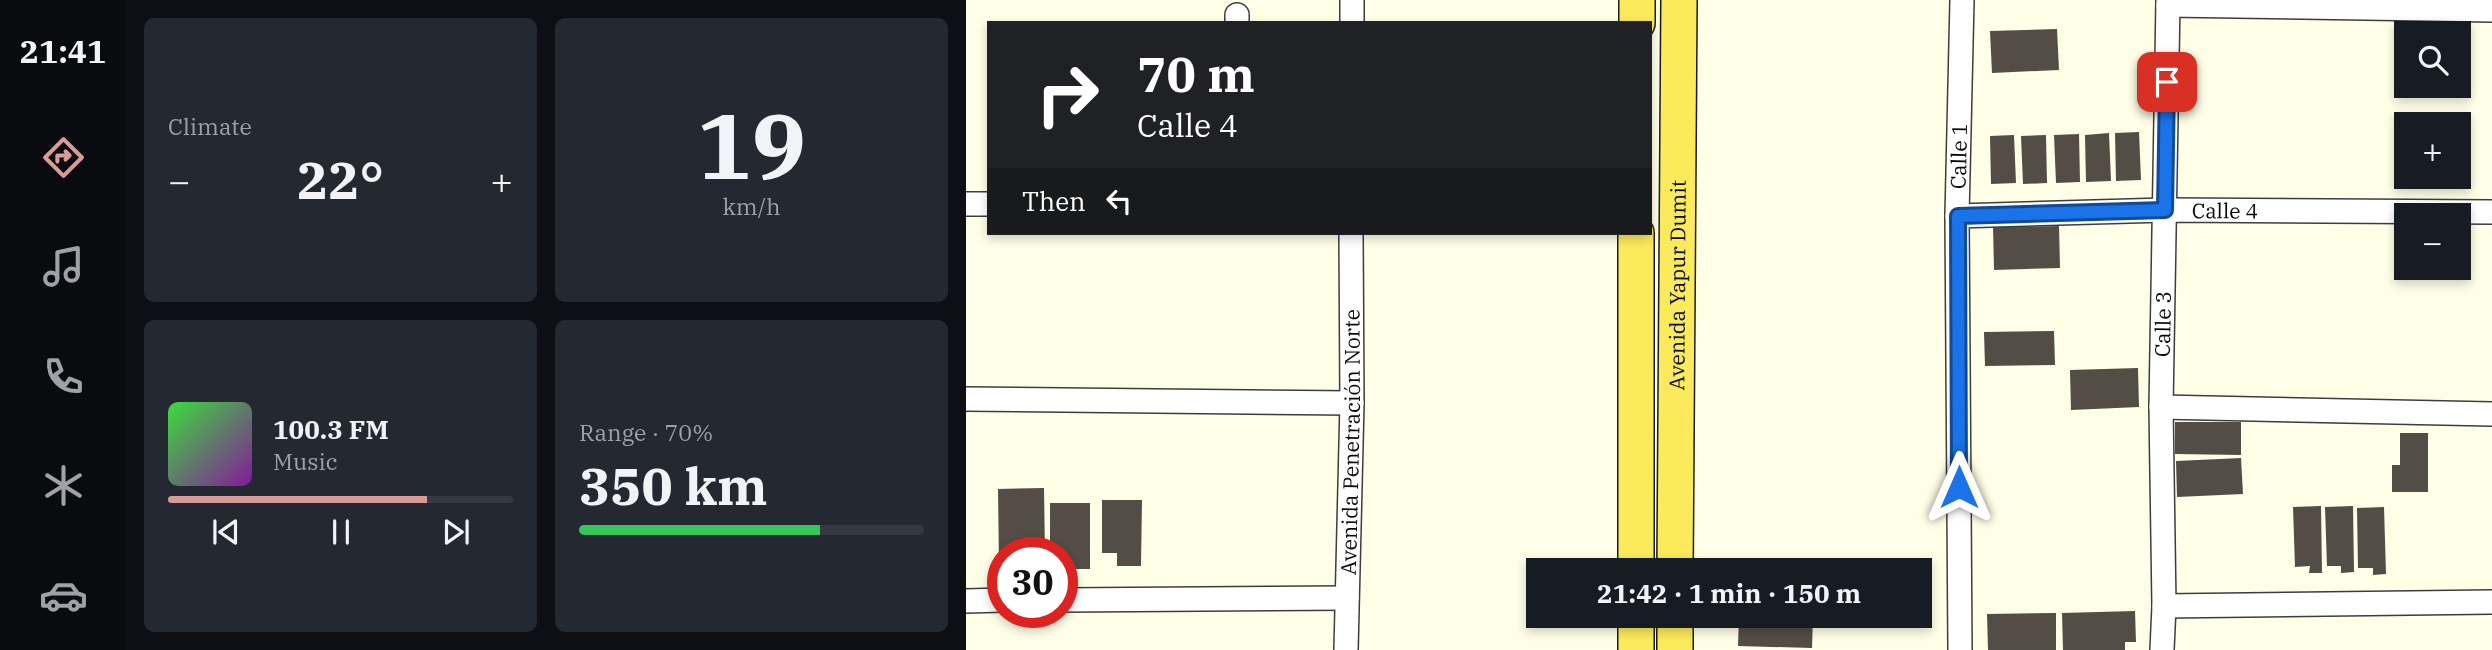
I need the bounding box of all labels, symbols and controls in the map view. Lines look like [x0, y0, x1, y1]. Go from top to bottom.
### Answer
map controls [2394, 21, 2471, 280]
button: search [2394, 21, 2471, 98]
text: 21:41 [20, 30, 106, 72]
text: 70 m [1137, 42, 1255, 105]
icon: right [1022, 49, 1113, 140]
pin [2137, 52, 2197, 112]
icon: arrive [2148, 63, 2186, 101]
text: 19 [697, 86, 806, 204]
text: Calle 4 [1137, 104, 1238, 146]
text: Climate [168, 111, 252, 141]
button: + [2394, 112, 2471, 189]
street label: Calle 1 [1944, 123, 1973, 189]
icon: directions [39, 133, 88, 182]
text: 22° [297, 146, 384, 213]
text: − [168, 156, 191, 205]
text: + [490, 156, 513, 205]
street label: Avenida Yapur Dumit [1662, 180, 1692, 390]
icon: left [1100, 182, 1138, 220]
text: Then [1022, 184, 1086, 218]
text: km/h [722, 191, 781, 221]
street label: Calle 4 [2192, 196, 2258, 225]
button: − [2394, 203, 2471, 280]
icon: music [39, 242, 88, 291]
street label: Calle 3 [2148, 291, 2177, 357]
street label: Avenida Penetración Norte [1334, 309, 1366, 575]
icon: phone [39, 352, 88, 401]
text: 100.3 FM [273, 412, 389, 446]
text: Range · 70% [579, 417, 713, 447]
text: Music [273, 446, 338, 476]
position arrow [1922, 450, 1996, 524]
text: 350 km [579, 452, 768, 519]
icon: climate [39, 461, 88, 510]
icon: previous [207, 513, 245, 551]
icon: pause [322, 513, 360, 551]
icon: next [437, 513, 475, 551]
speed limit sign: 30 [987, 537, 1078, 628]
icon: car [39, 571, 88, 620]
text: 21:42 · 1 min · 150 m [1597, 576, 1861, 610]

